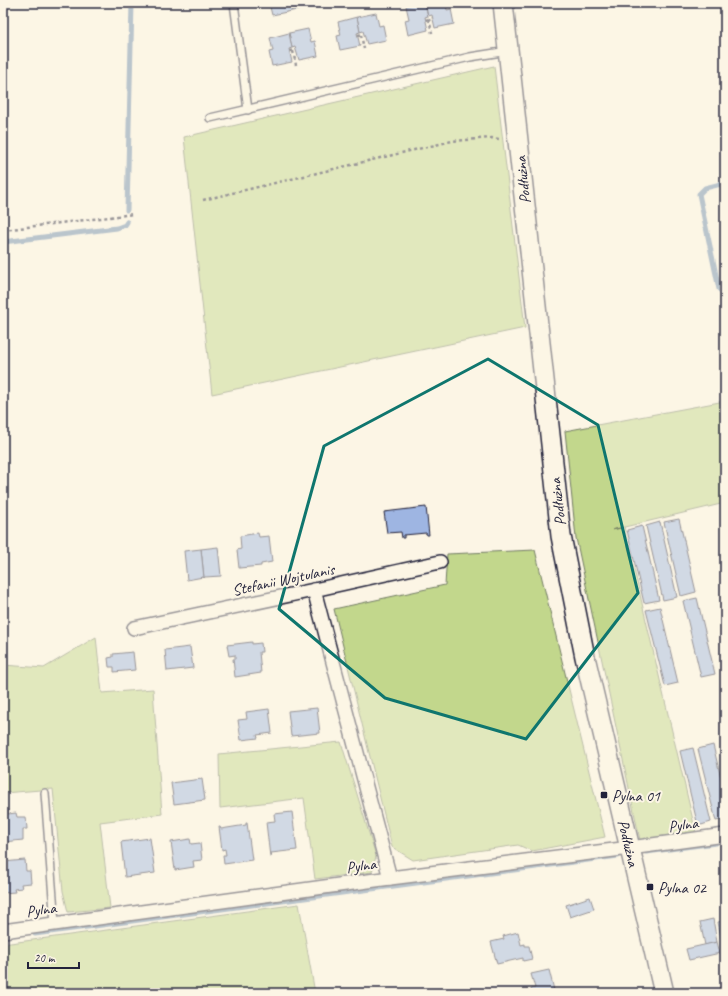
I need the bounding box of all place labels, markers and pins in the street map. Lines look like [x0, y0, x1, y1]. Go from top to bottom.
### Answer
place label: Pylna 01 [612, 786, 661, 806]
marker: Pylna 01 [599, 790, 609, 800]
place label: Pylna 02 [658, 878, 708, 898]
marker: Pylna 02 [645, 882, 655, 892]

